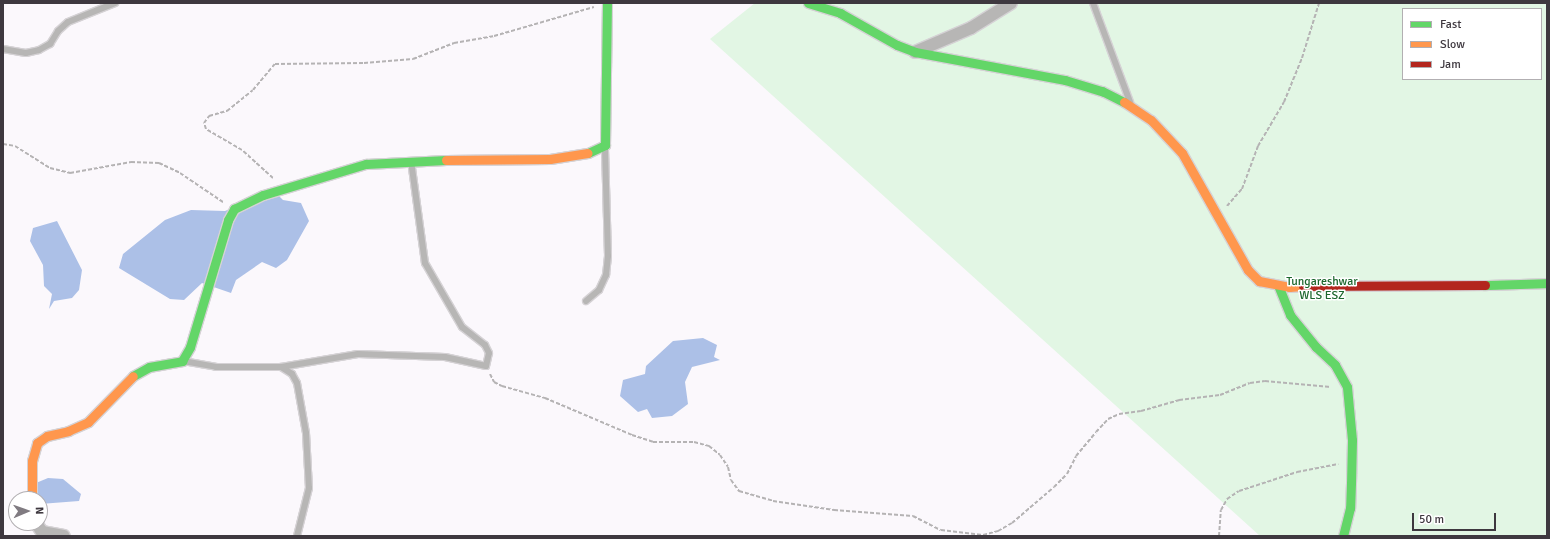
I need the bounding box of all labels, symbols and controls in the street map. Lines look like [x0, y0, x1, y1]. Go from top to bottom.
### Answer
legend [1402, 8, 1542, 80]
text: Fast [1440, 17, 1461, 32]
text: Slow [1440, 37, 1465, 52]
text: Jam [1440, 57, 1461, 72]
park label: Tungareshwar WLS ESZ [1286, 275, 1358, 303]
north arrow [8, 491, 48, 531]
scale bar [1414, 505, 1498, 531]
text: N [33, 507, 46, 515]
text: 50 m [1419, 512, 1444, 527]

